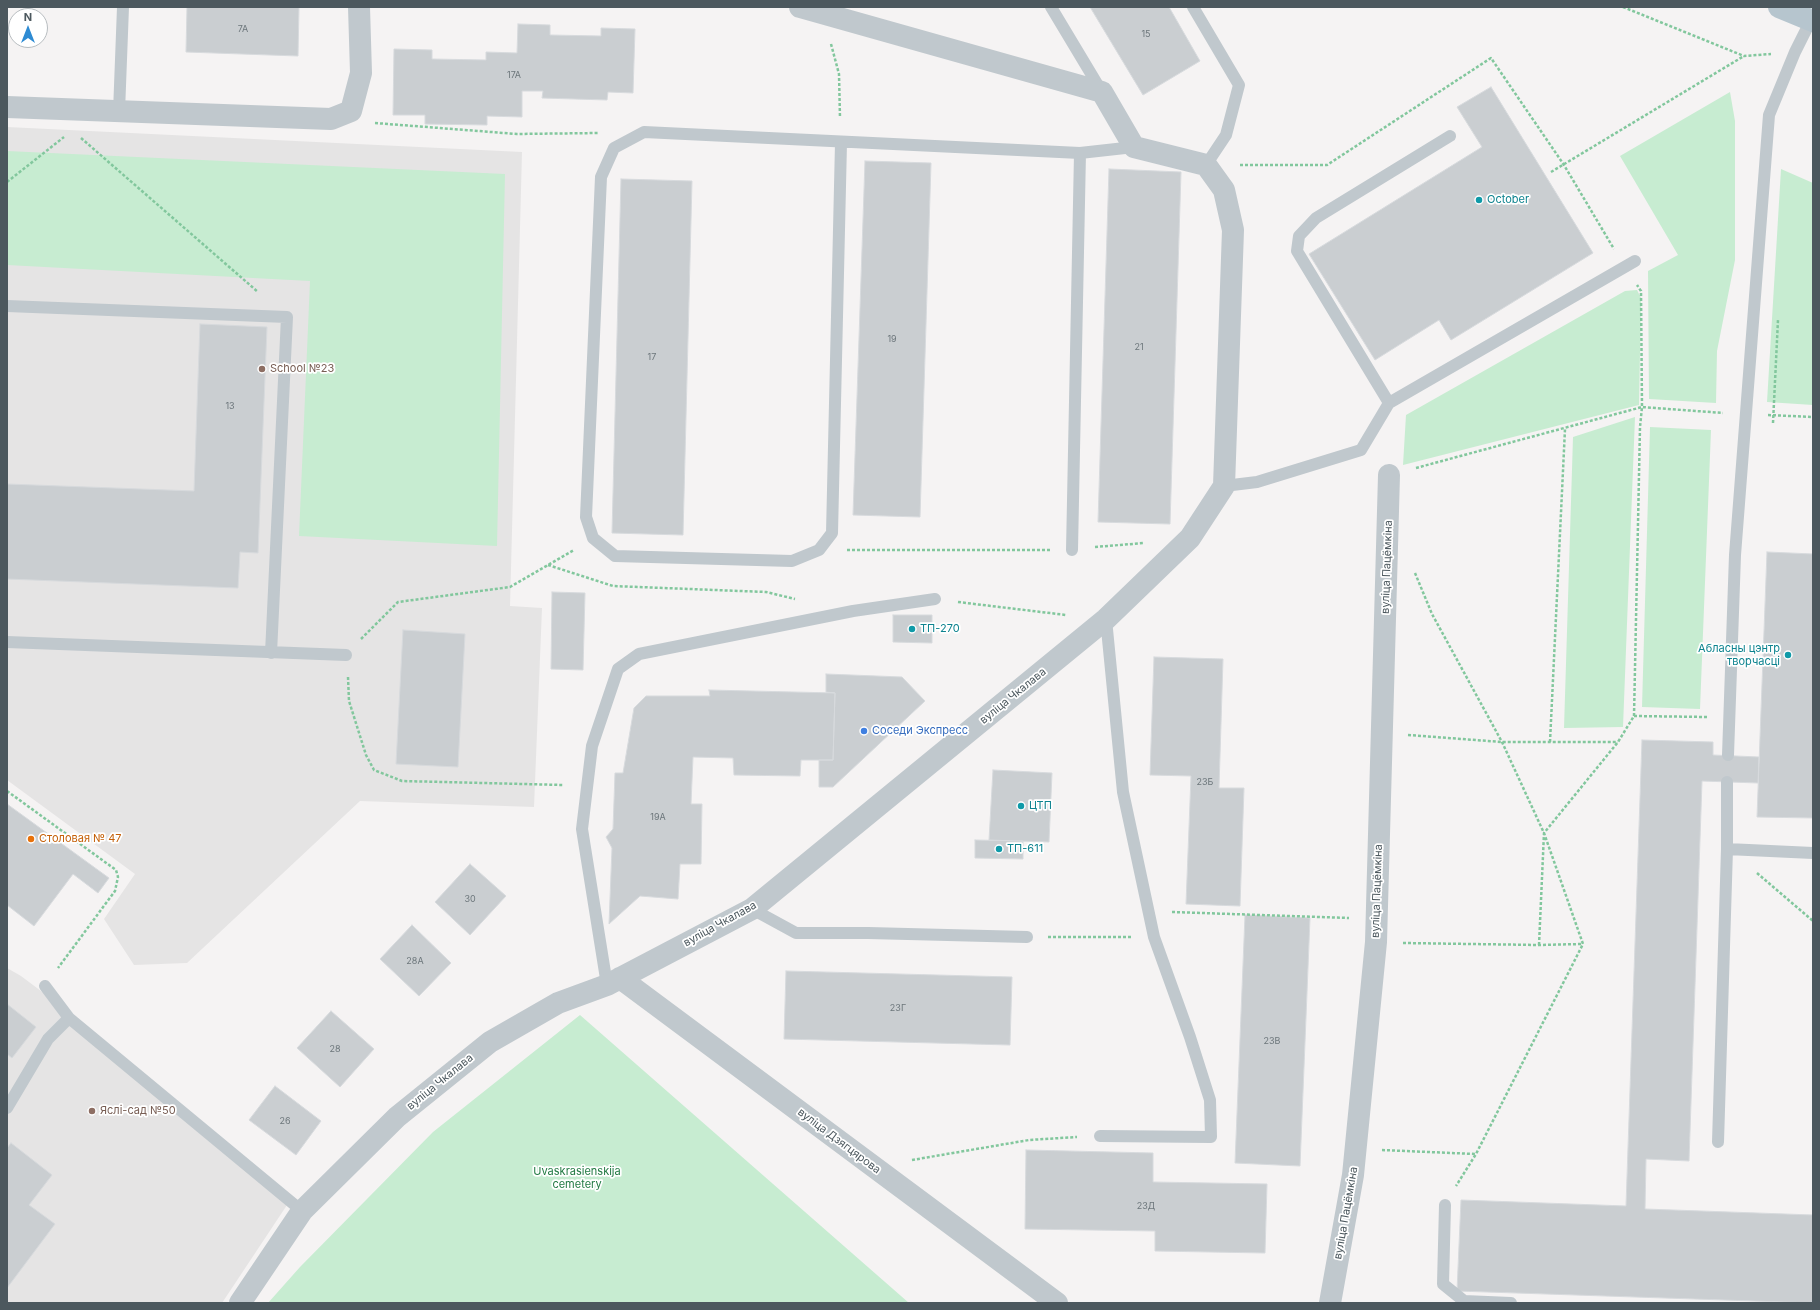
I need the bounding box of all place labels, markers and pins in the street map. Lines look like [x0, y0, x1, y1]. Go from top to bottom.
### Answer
place label: October [1487, 193, 1529, 207]
marker: October [1474, 195, 1484, 205]
place label: School №23 [270, 362, 334, 376]
marker: School №23 [257, 364, 267, 374]
place label: ТП-270 [920, 622, 960, 636]
marker: ТП-270 [907, 624, 917, 634]
place label: Абласны цэнтр творчасці [1698, 642, 1780, 668]
marker: Абласны цэнтр творчасці [1783, 650, 1793, 660]
place label: Соседи Экспресс [872, 724, 968, 738]
marker: Соседи Экспресс [859, 726, 869, 736]
place label: ЦТП [1029, 799, 1052, 813]
marker: ЦТП [1016, 801, 1026, 811]
place label: Столовая № 47 [39, 832, 122, 846]
marker: Столовая № 47 [26, 834, 36, 844]
place label: ТП-611 [1007, 842, 1043, 856]
marker: ТП-611 [994, 844, 1004, 854]
place label: Яслі-сад №50 [100, 1104, 176, 1118]
marker: Яслі-сад №50 [87, 1106, 97, 1116]

